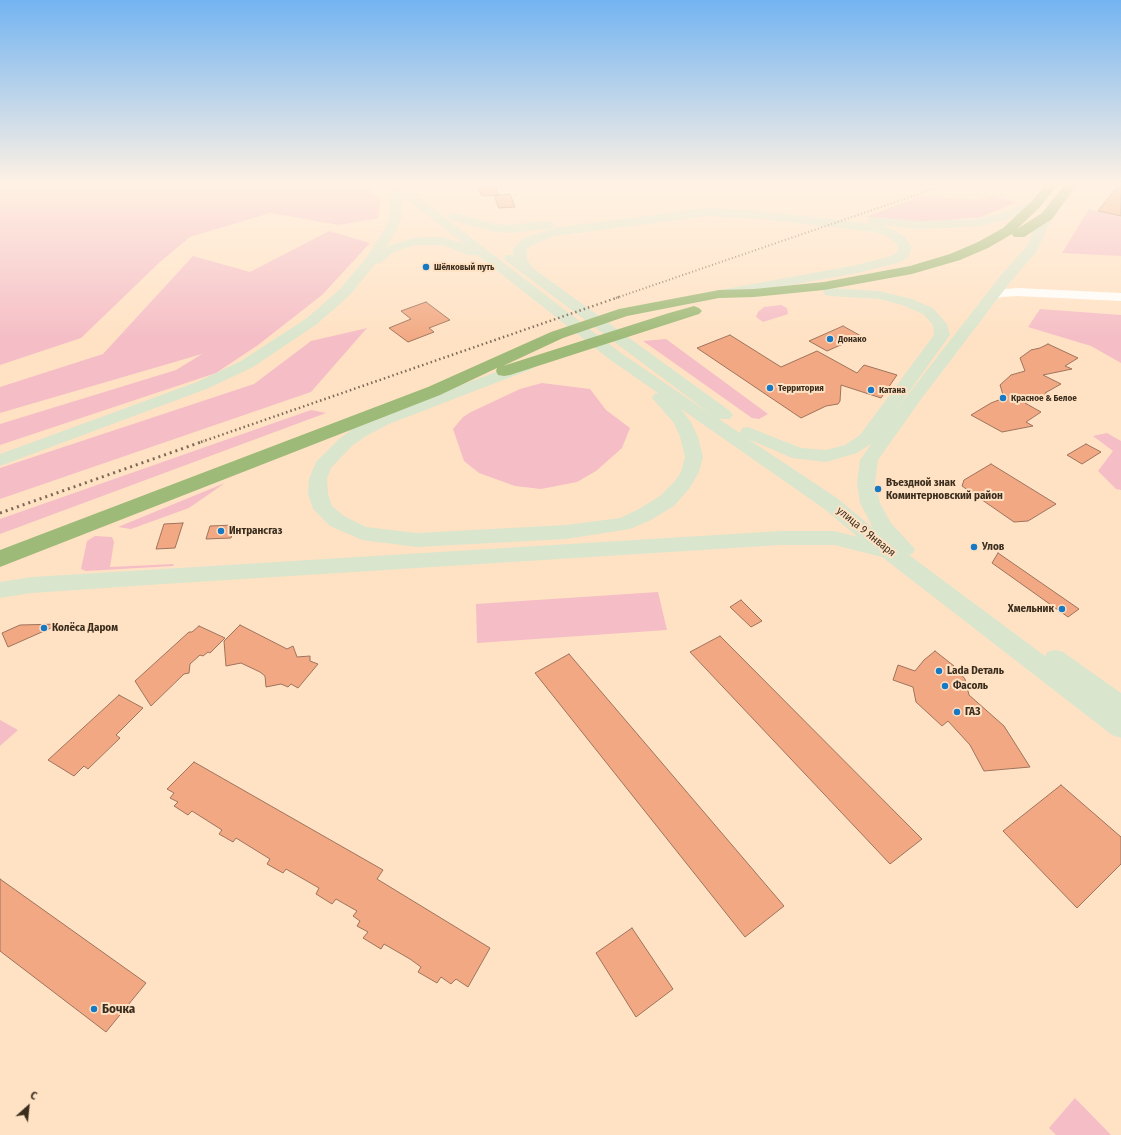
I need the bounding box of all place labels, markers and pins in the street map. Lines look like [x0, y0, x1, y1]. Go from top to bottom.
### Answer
marker: Шёлковый путь [421, 262, 431, 272]
place label: Шёлковый путь [434, 262, 494, 272]
marker: Донако [825, 334, 835, 344]
place label: Донако [838, 334, 866, 344]
marker: Территория [765, 383, 775, 393]
place label: Территория [778, 383, 824, 393]
marker: Катана [866, 385, 876, 395]
place label: Катана [879, 385, 906, 395]
marker: Красное & Белое [998, 393, 1008, 403]
place label: Красное & Белое [1011, 393, 1077, 403]
place label: Въездной знак Коминтерновский район [886, 476, 1003, 502]
marker: Въездной знак Коминтерновский район [873, 484, 883, 494]
place label: Интрансгаз [229, 524, 283, 538]
marker: Интрансгаз [216, 526, 226, 536]
place label: Улов [982, 540, 1004, 554]
marker: Улов [969, 542, 979, 552]
place label: Хмельник [1008, 602, 1054, 616]
marker: Хмельник [1057, 604, 1067, 614]
place label: Колёса Даром [52, 621, 118, 635]
marker: Колёса Даром [39, 623, 49, 633]
place label: Lada Dеталь [947, 664, 1004, 678]
marker: Lada Dеталь [934, 666, 944, 676]
place label: Фасоль [953, 679, 988, 693]
marker: Фасоль [940, 681, 950, 691]
place label: ГАЗ [965, 705, 980, 719]
marker: ГАЗ [952, 707, 962, 717]
place label: Бочка [102, 1001, 135, 1017]
marker: Бочка [89, 1004, 99, 1014]

